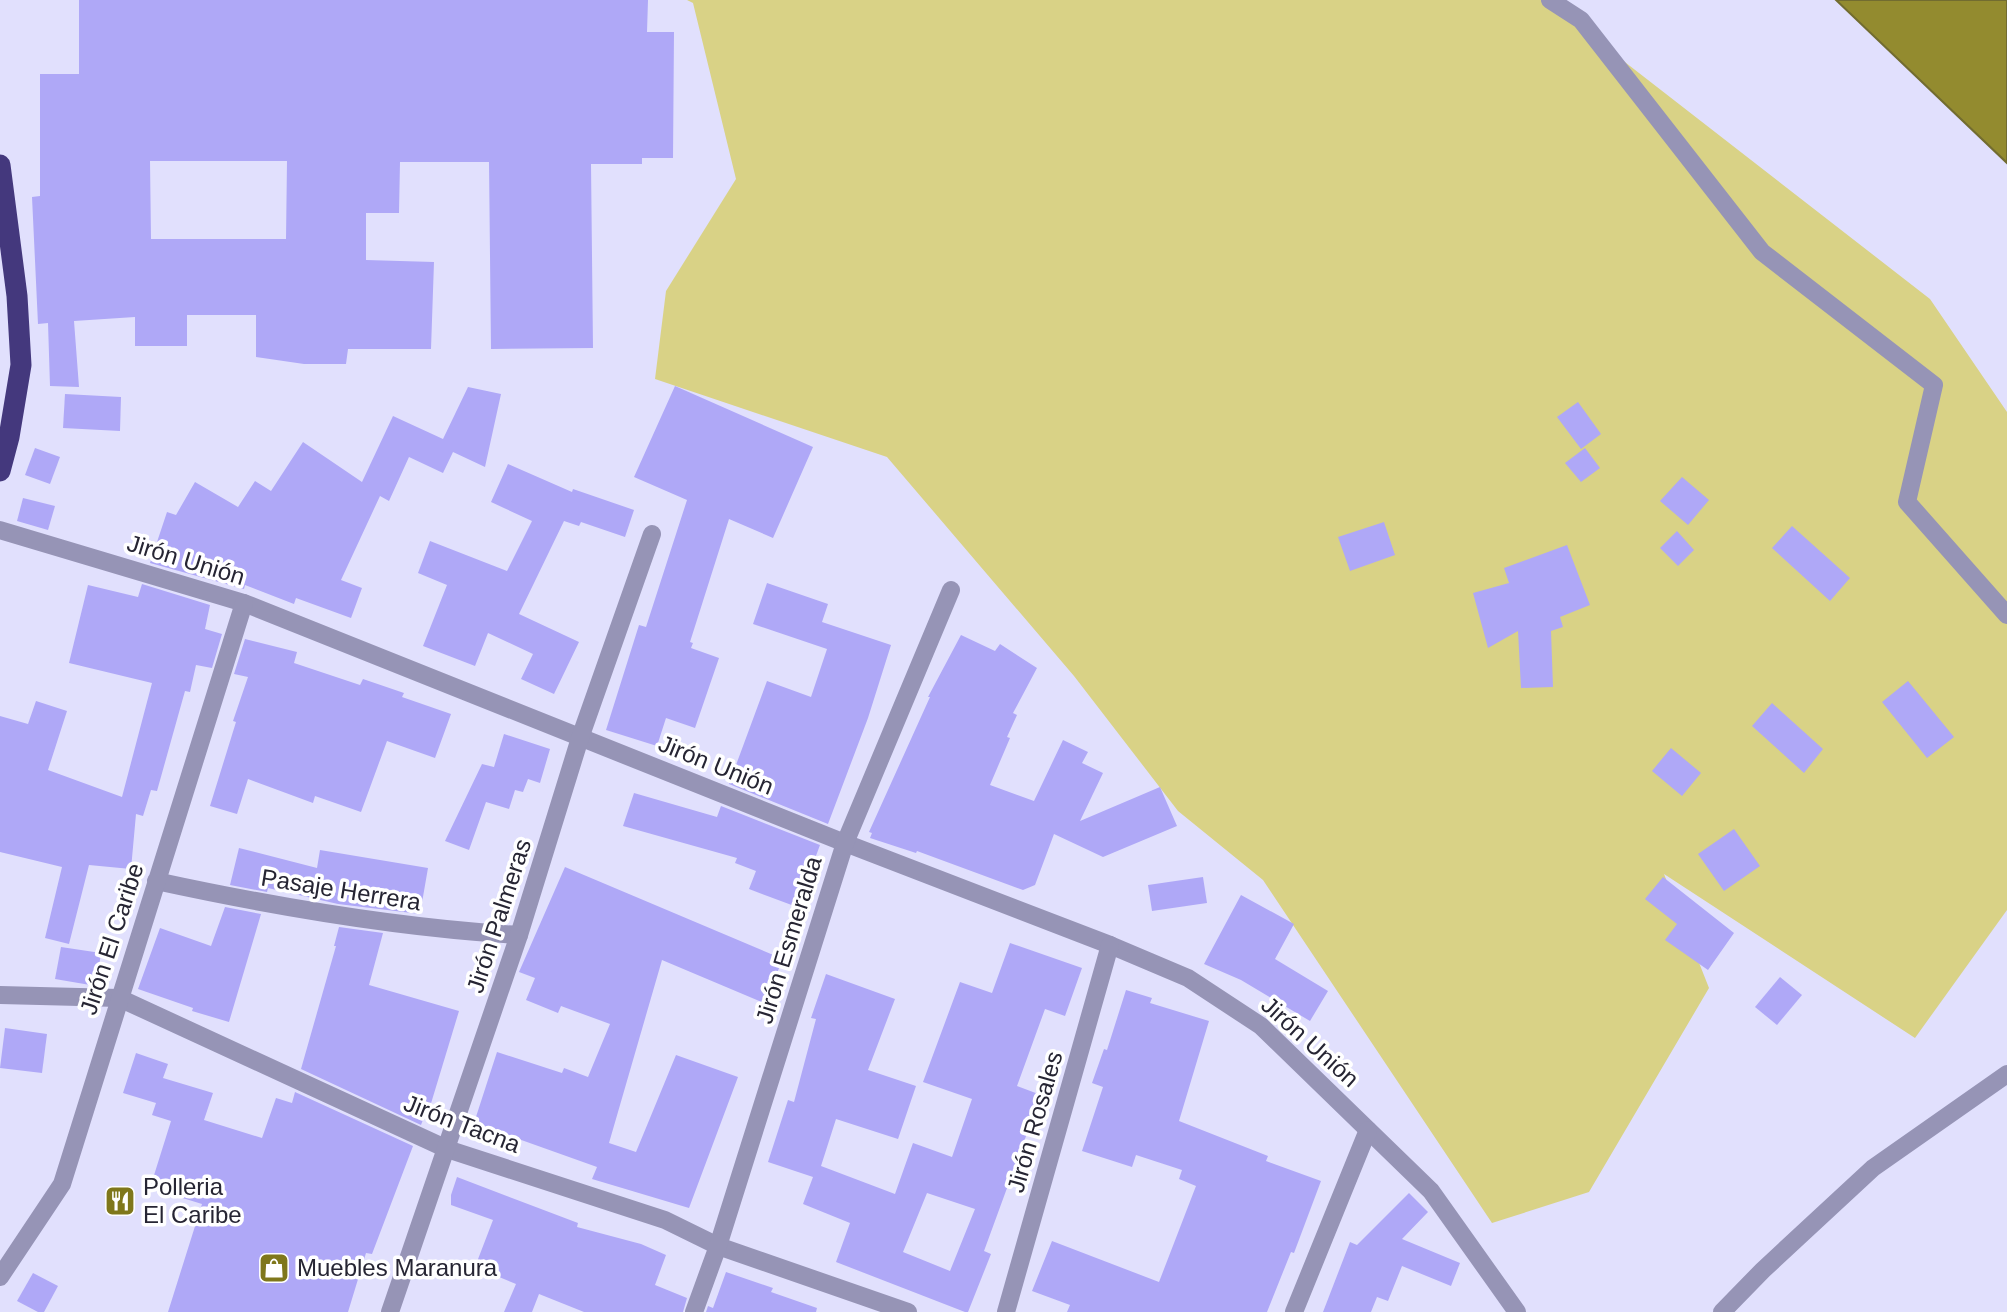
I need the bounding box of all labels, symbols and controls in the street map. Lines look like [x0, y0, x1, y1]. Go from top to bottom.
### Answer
street label: Jirón Unión [124, 529, 248, 590]
street label: Jirón Unión [655, 729, 778, 800]
street label: Jirón Palmeras [461, 836, 536, 996]
street label: Jirón Esmeralda [750, 852, 827, 1027]
street label: Jirón El Caribe [74, 860, 149, 1018]
street label: Pasaje Herrera [259, 864, 424, 916]
street label: Jirón Unión [1256, 991, 1364, 1092]
street label: Jirón Rosales [1002, 1048, 1068, 1195]
street label: Jirón Tacna [400, 1089, 525, 1158]
place label: Polleria El Caribe [143, 1173, 242, 1228]
restaurant icon: Polleria El Caribe [103, 1184, 137, 1218]
shop icon: Muebles Maranura [257, 1251, 291, 1285]
place label: Muebles Maranura [297, 1254, 498, 1281]

